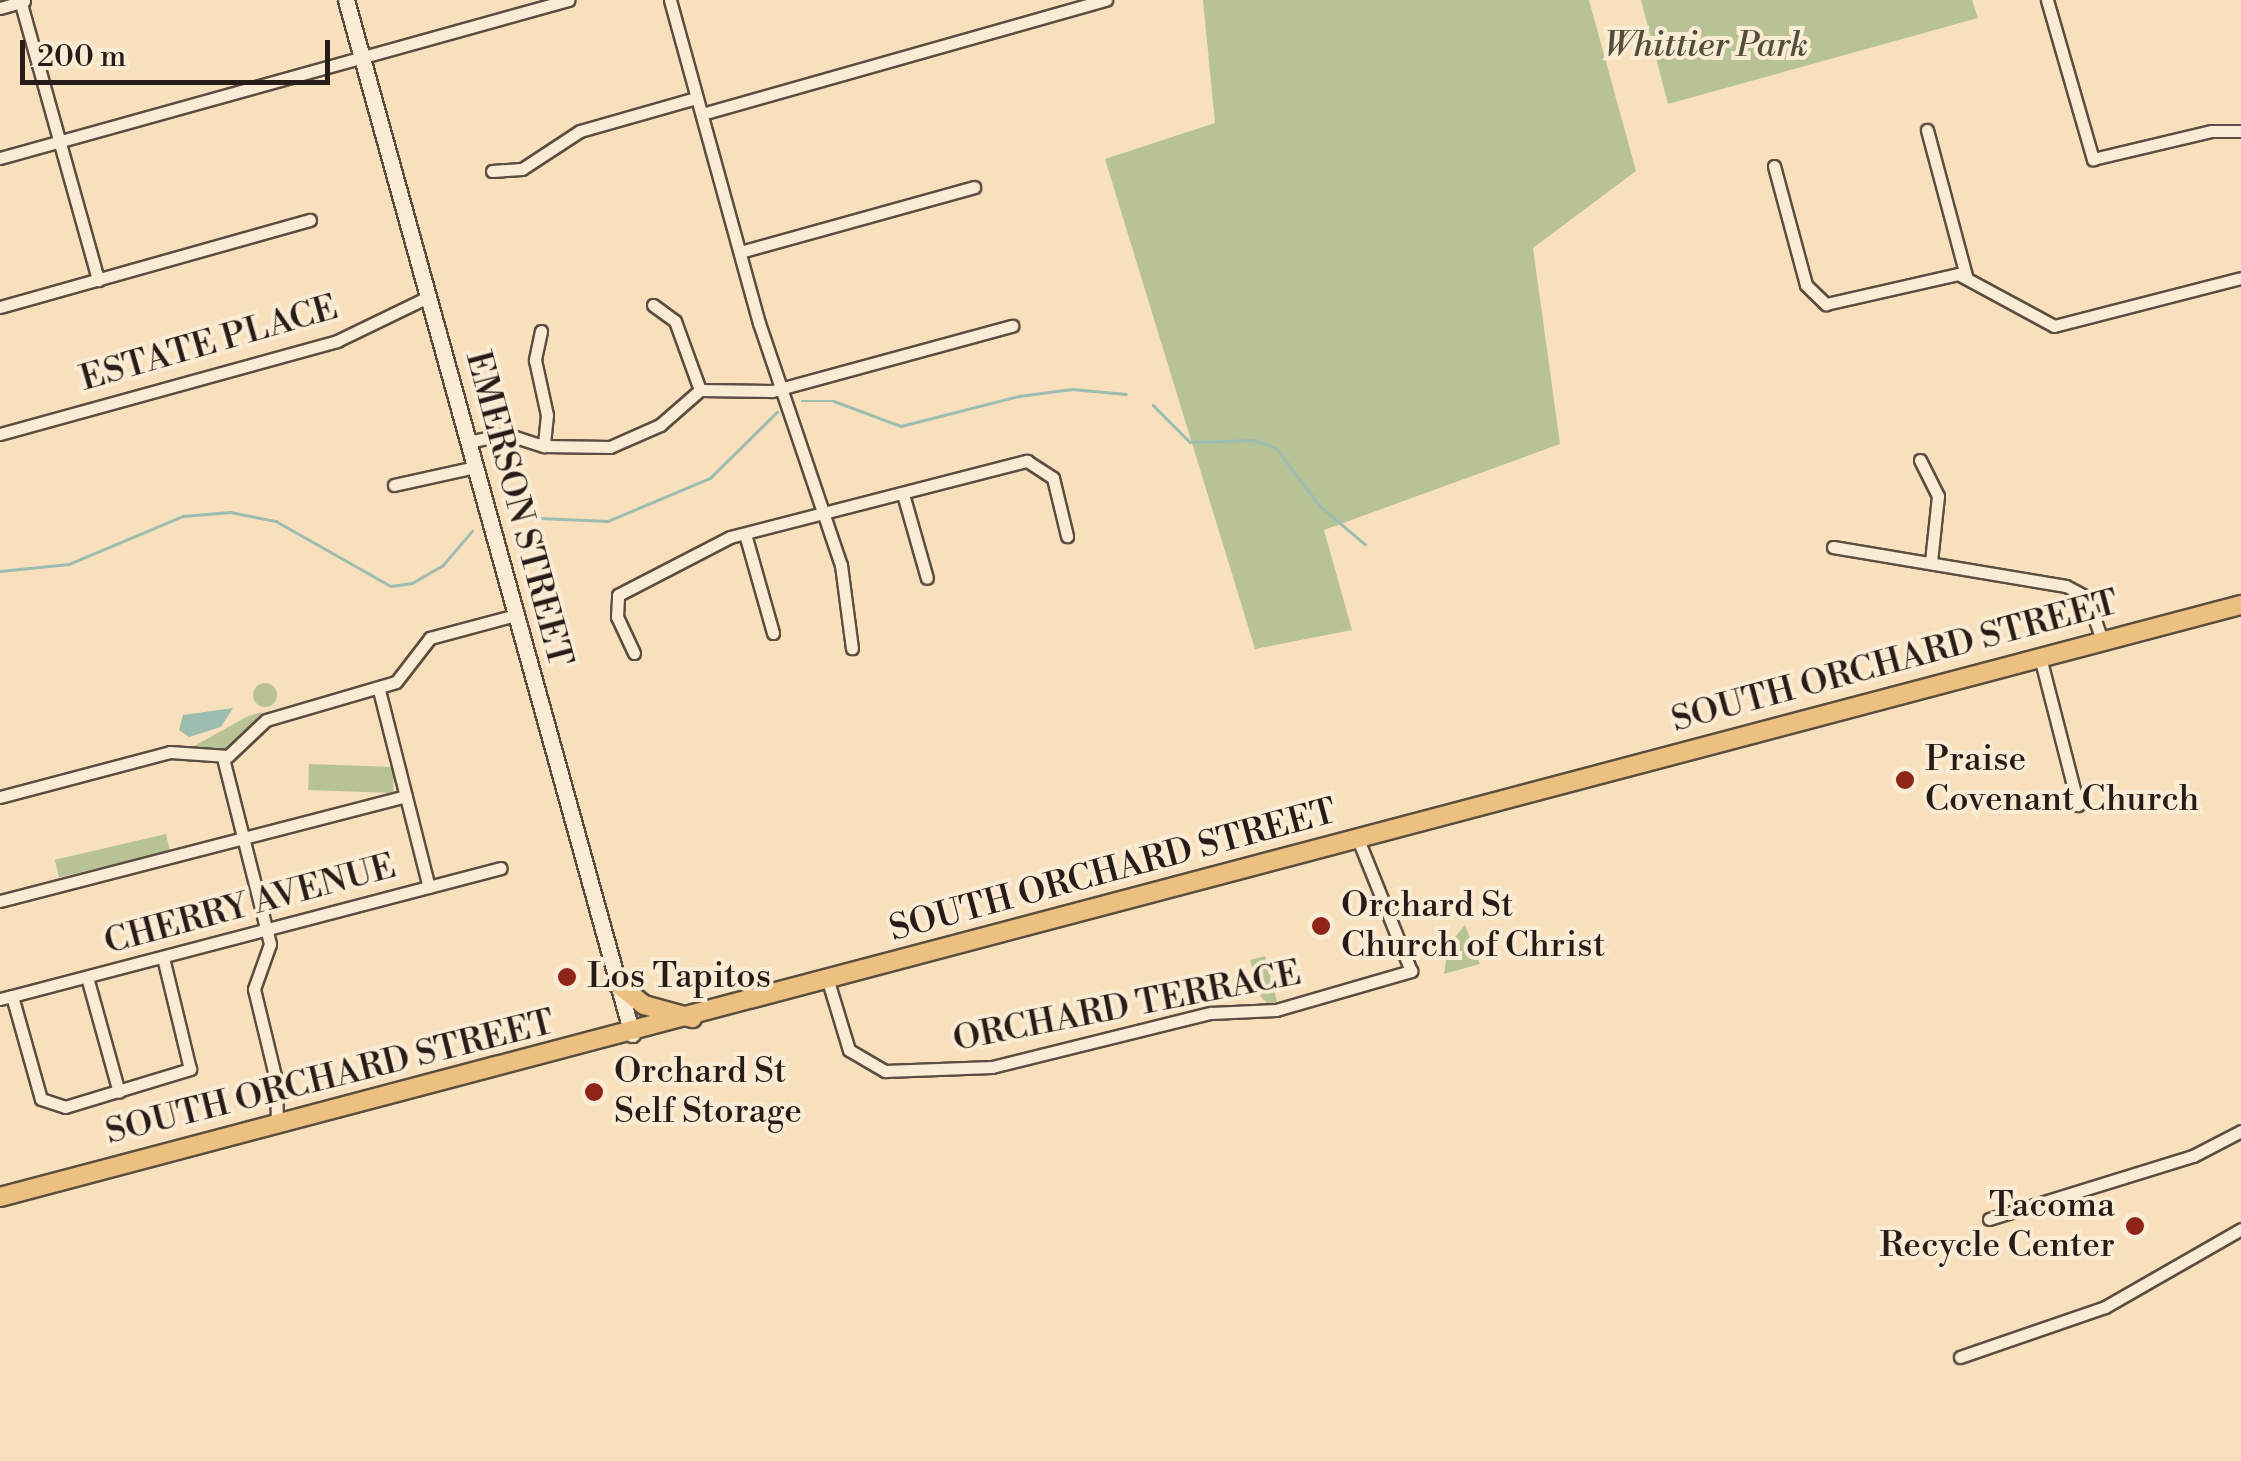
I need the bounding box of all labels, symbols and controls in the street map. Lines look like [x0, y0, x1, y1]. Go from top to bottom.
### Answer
scale bar [25, 20, 335, 82]
park label: Whittier Park [1604, 25, 1808, 67]
text: 200 m [37, 38, 126, 76]
street label: ESTATE PLACE [75, 287, 343, 401]
street label: EMERSON STREET [456, 347, 580, 671]
street label: SOUTH ORCHARD STREET [1667, 582, 2123, 742]
place label: Praise Covenant Church [1925, 739, 2199, 821]
marker: Praise Covenant Church [1894, 769, 1916, 791]
street label: SOUTH ORCHARD STREET [885, 791, 1341, 951]
street label: CHERRY AVENUE [100, 846, 400, 964]
place label: Orchard St Church of Christ [1341, 885, 1605, 967]
marker: Orchard St Church of Christ [1310, 915, 1332, 937]
street label: ORCHARD TERRACE [950, 953, 1304, 1061]
place label: Los Tapitos [587, 956, 771, 998]
marker: Los Tapitos [556, 966, 578, 988]
street label: SOUTH ORCHARD STREET [101, 1002, 559, 1154]
place label: Orchard St Self Storage [614, 1051, 802, 1133]
marker: Orchard St Self Storage [583, 1081, 605, 1103]
place label: Tacoma Recycle Center [1879, 1185, 2115, 1267]
marker: Tacoma Recycle Center [2124, 1215, 2146, 1237]

